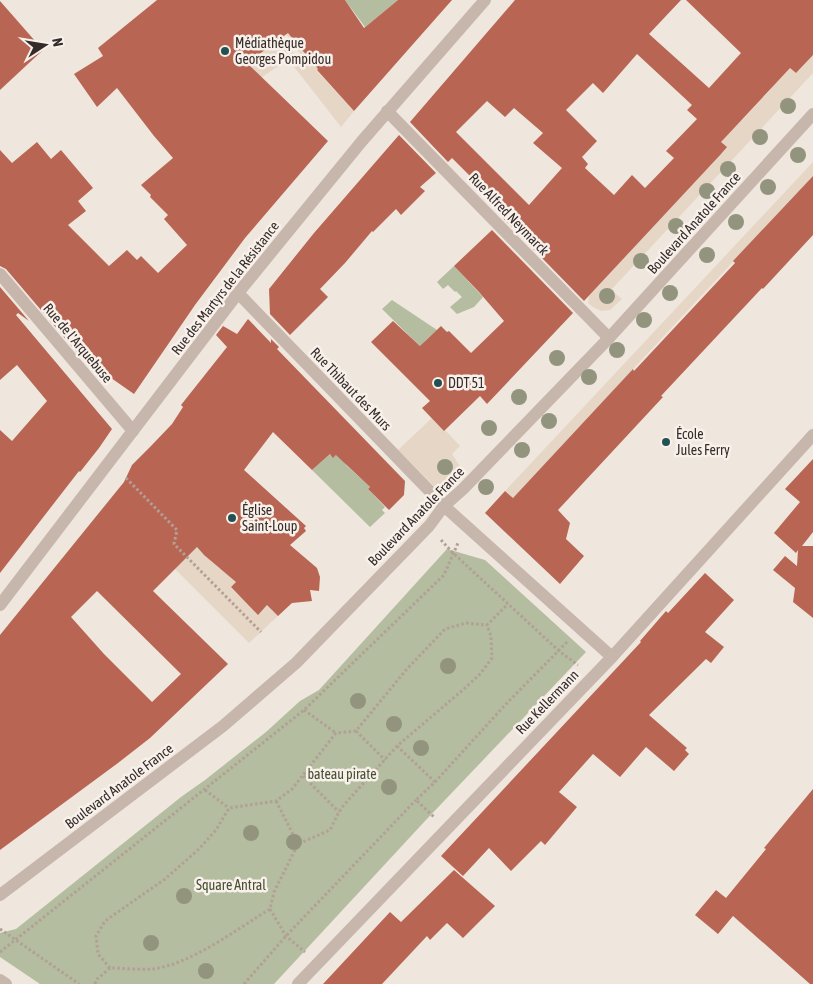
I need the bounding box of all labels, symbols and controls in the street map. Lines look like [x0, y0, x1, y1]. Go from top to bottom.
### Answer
north arrow [20, 20, 70, 70]
place label: Médiathèque Georges Pompidou [235, 35, 331, 67]
text: N [49, 37, 66, 48]
marker: Médiathèque Georges Pompidou [219, 45, 231, 57]
street label: Boulevard Anatole France [644, 169, 744, 277]
street label: Rue Alfred Neymarck [466, 170, 552, 258]
street label: Rue des Martyrs de la Résistance [168, 218, 282, 358]
street label: Rue de l'Arquebuse [40, 300, 116, 386]
street label: Rue Thibaut des Murs [307, 344, 395, 434]
place label: DDT 51 [448, 375, 485, 391]
marker: DDT 51 [432, 377, 444, 389]
place label: École Jules Ferry [676, 426, 730, 458]
marker: École Jules Ferry [660, 436, 672, 448]
street label: Boulevard Anatole France [365, 463, 467, 569]
place label: Église Saint-Loup [242, 502, 298, 534]
marker: Église Saint-Loup [226, 512, 238, 524]
street label: Rue Kellermann [512, 667, 582, 737]
street label: Boulevard Anatole France [62, 740, 176, 832]
park label: bateau pirate [307, 766, 377, 782]
park label: Square Antral [196, 877, 266, 893]

